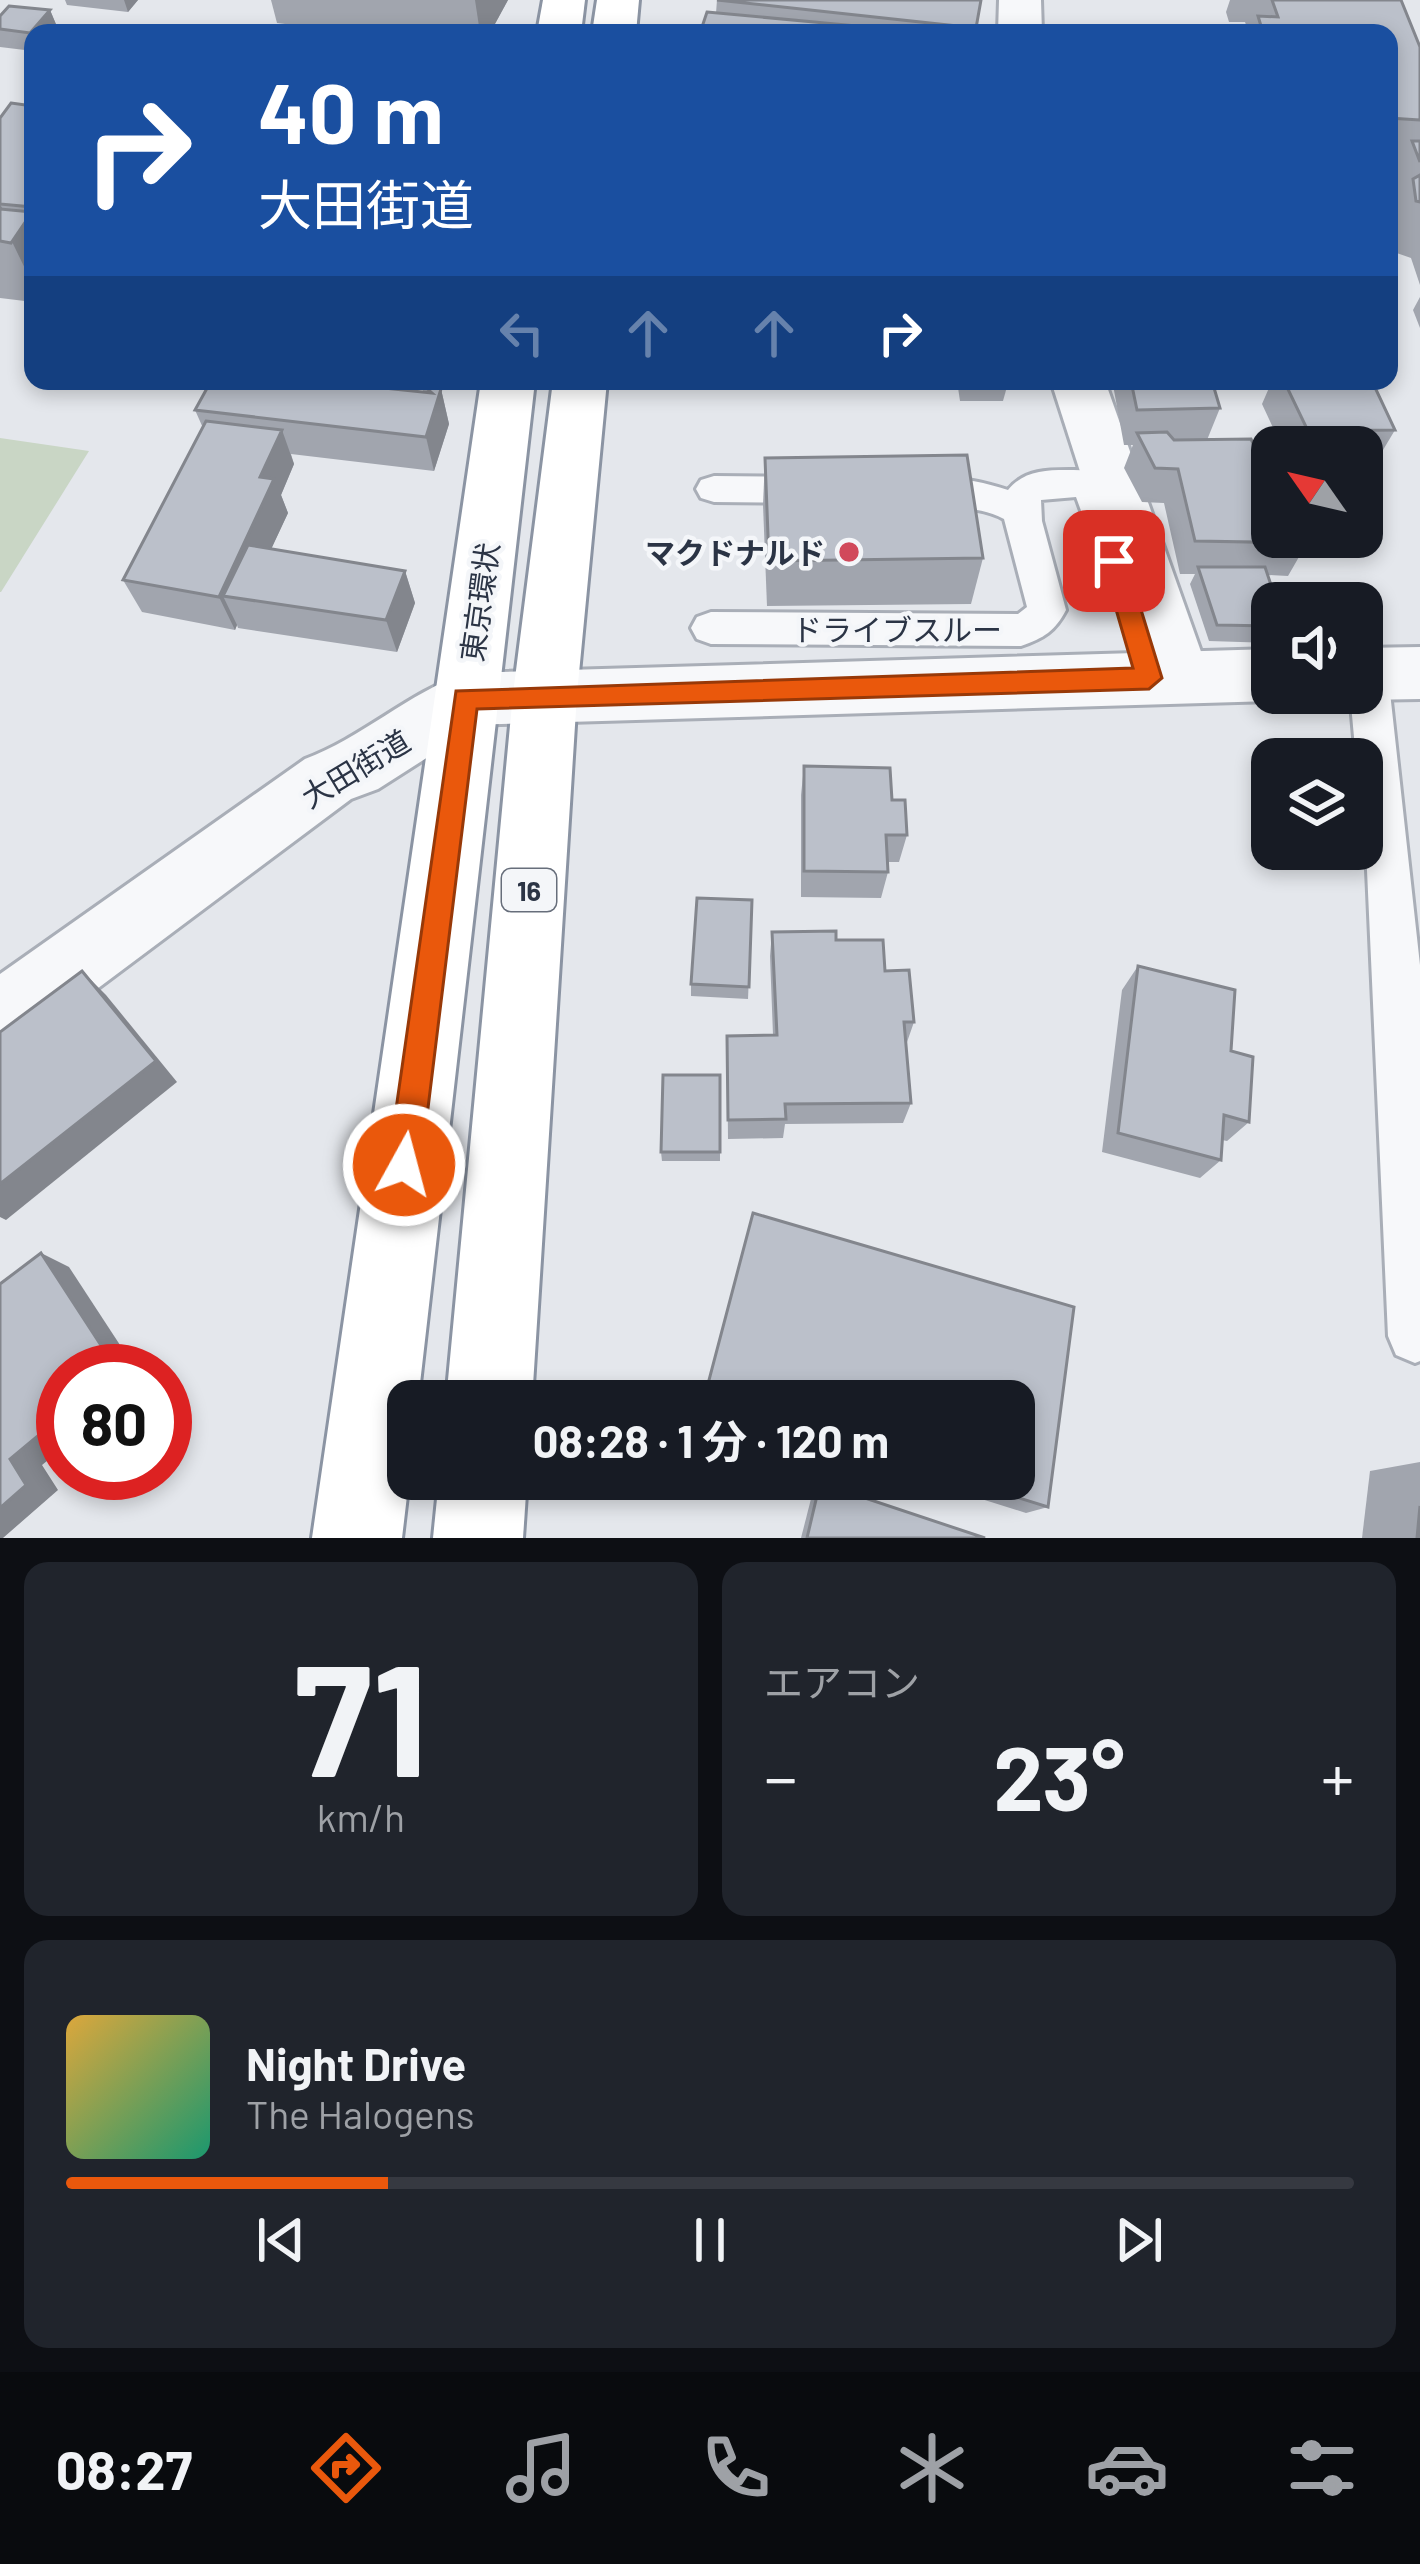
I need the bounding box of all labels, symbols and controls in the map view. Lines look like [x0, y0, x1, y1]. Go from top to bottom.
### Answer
text: 40 m [258, 60, 444, 161]
icon: right [60, 72, 216, 228]
text: 大田街道 [258, 171, 474, 236]
icon: left [489, 300, 555, 366]
icon: ahead [615, 300, 681, 366]
icon: ahead [741, 300, 807, 366]
icon: right [867, 300, 933, 366]
north arrow [1251, 426, 1383, 558]
map controls [1251, 426, 1383, 870]
pin [1063, 510, 1165, 612]
icon: arrive [1081, 528, 1147, 594]
place label: マクドナルド [645, 534, 825, 570]
marker: マクドナルド [836, 539, 862, 565]
street label: 東京環状 [453, 540, 505, 664]
button: sound [1251, 582, 1383, 714]
street label: ドライブスルー [792, 611, 1002, 647]
street label: 大田街道 [294, 722, 416, 814]
button: layers [1251, 738, 1383, 870]
road number: 16 [502, 869, 556, 911]
position arrow [341, 1102, 467, 1228]
speed limit sign: 80 [36, 1344, 192, 1500]
text: 08:28 · 1 分 · 120 m [533, 1413, 889, 1467]
text: 71 [294, 1621, 428, 1808]
text: エアコン [764, 1658, 920, 1705]
text: 23° [993, 1721, 1125, 1829]
text: − [764, 1736, 797, 1815]
text: + [1321, 1736, 1354, 1815]
text: km/h [317, 1793, 405, 1840]
text: Night Drive [246, 2036, 466, 2090]
text: The Halogens [246, 2090, 475, 2137]
icon: previous [248, 2207, 314, 2273]
icon: pause [677, 2207, 743, 2273]
icon: next [1106, 2207, 1172, 2273]
icon: directions [304, 2426, 388, 2510]
icon: music [499, 2426, 583, 2510]
icon: phone [694, 2426, 778, 2510]
icon: climate [890, 2426, 974, 2510]
icon: car [1085, 2426, 1169, 2510]
icon: filters [1280, 2426, 1364, 2510]
text: 08:27 [56, 2436, 192, 2501]

